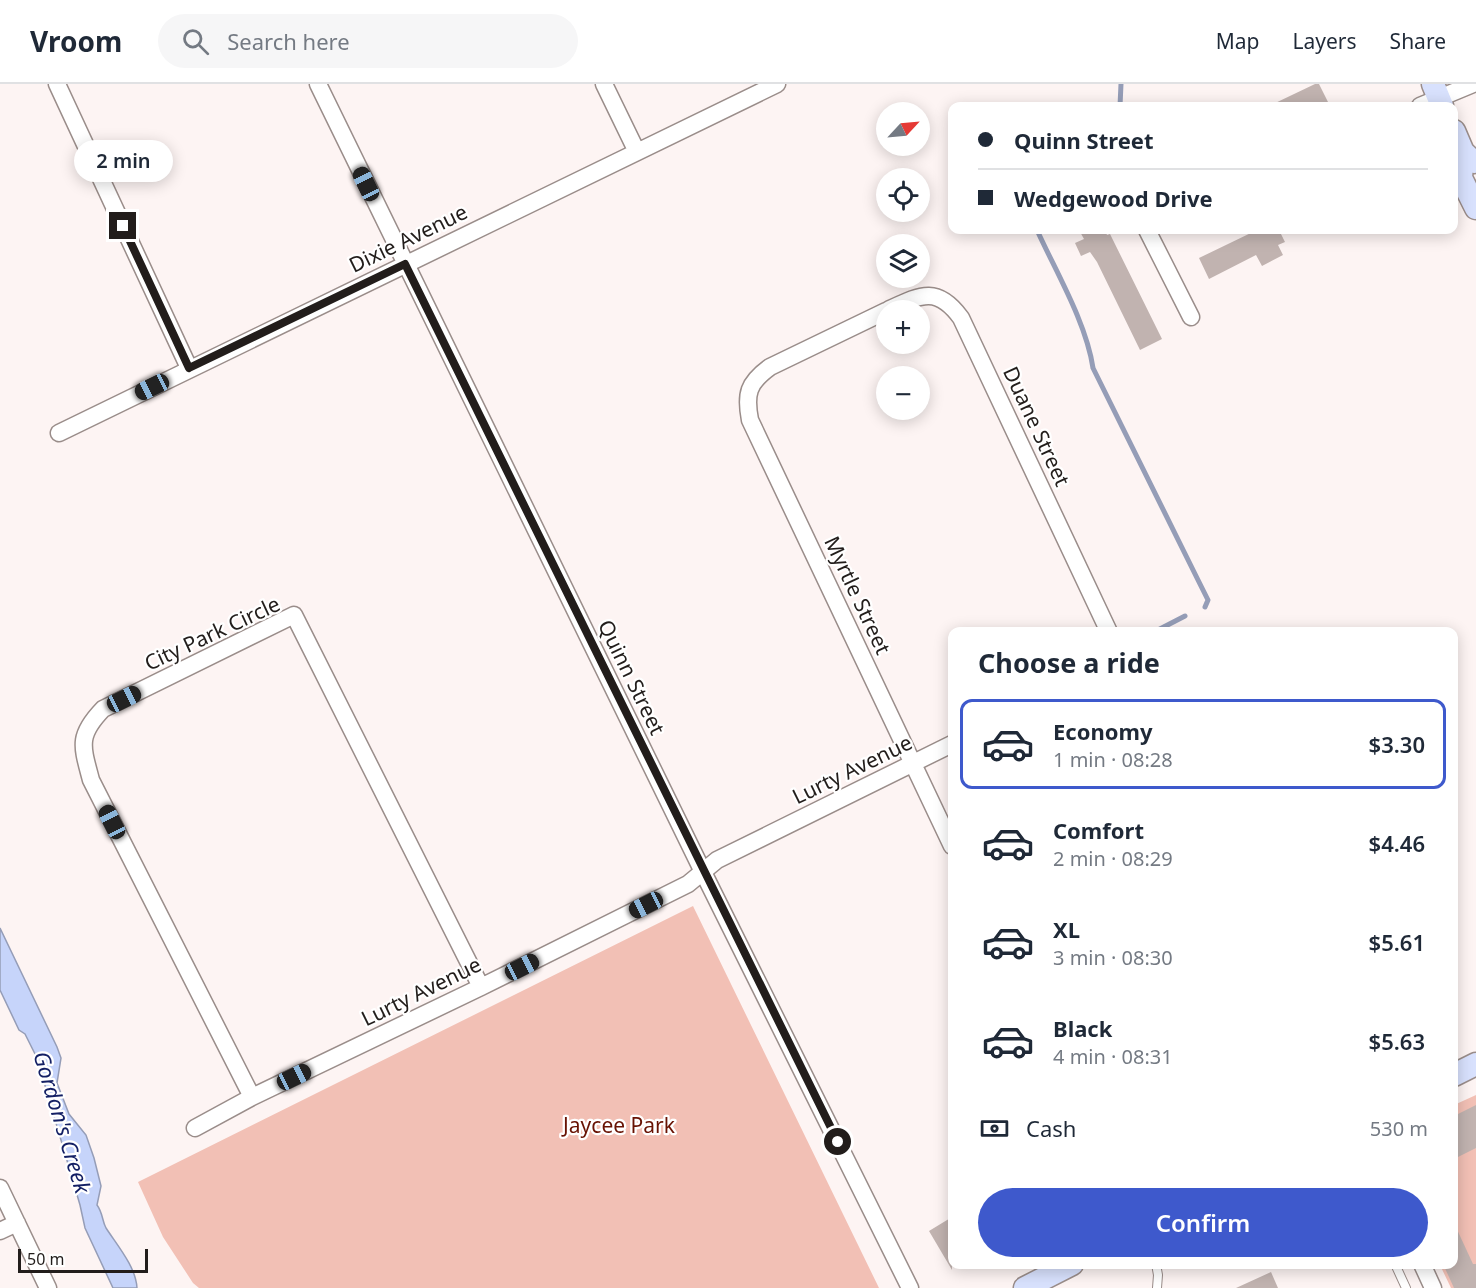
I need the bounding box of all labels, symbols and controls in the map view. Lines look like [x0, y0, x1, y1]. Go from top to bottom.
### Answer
search box [158, 14, 578, 68]
text: Vroom [30, 22, 122, 60]
icon: search [179, 25, 212, 58]
text: Search here [227, 26, 350, 56]
text: Map [1216, 27, 1260, 55]
text: Layers [1293, 27, 1357, 55]
text: Share [1390, 27, 1446, 55]
north arrow [876, 102, 930, 156]
map controls [876, 102, 930, 420]
text: Quinn Street [1014, 125, 1153, 155]
callout: 2 min [74, 139, 172, 181]
text: 2 min [96, 147, 151, 174]
car [350, 164, 382, 204]
button: locate [876, 168, 930, 222]
text: Wedgewood Drive [1014, 183, 1213, 213]
street label: Dixie Avenue [344, 197, 472, 279]
route end [109, 212, 136, 239]
button: layers [876, 234, 930, 288]
button: + [876, 300, 930, 354]
street label: Duane Street [997, 362, 1077, 491]
button: − [876, 366, 930, 420]
car [132, 371, 172, 403]
street label: Myrtle Street [818, 531, 898, 659]
street label: City Park Circle [140, 589, 284, 677]
street label: Quinn Street [592, 615, 672, 740]
text: Choose a ride [978, 644, 1160, 681]
car [104, 683, 144, 715]
text: Economy [1053, 716, 1152, 746]
icon: car [981, 717, 1035, 771]
street label: Lurty Avenue [787, 728, 917, 810]
text: $3.30 [1369, 729, 1425, 759]
text: 1 min · 08:28 [1053, 746, 1173, 773]
car [96, 802, 128, 842]
text: Comfort [1053, 815, 1144, 845]
icon: car [981, 816, 1035, 870]
text: $4.46 [1369, 828, 1425, 858]
text: 2 min · 08:29 [1053, 845, 1173, 872]
car [626, 889, 666, 921]
text: XL [1053, 914, 1080, 944]
icon: car [981, 915, 1035, 969]
text: $5.61 [1369, 927, 1425, 957]
text: 3 min · 08:30 [1053, 944, 1173, 971]
street label: Lurty Avenue [356, 950, 486, 1032]
car [502, 951, 542, 983]
text: Black [1053, 1013, 1112, 1043]
icon: car [981, 1014, 1035, 1068]
text: $5.63 [1369, 1026, 1425, 1056]
text: 4 min · 08:31 [1053, 1043, 1173, 1070]
water label: Gordon's Creek [27, 1047, 99, 1198]
car [274, 1061, 314, 1093]
park label: Jaycee Park [561, 1111, 676, 1139]
icon: cash [978, 1112, 1011, 1145]
text: Cash [1026, 1113, 1076, 1143]
text: 530 m [1370, 1115, 1428, 1142]
route start [824, 1128, 851, 1155]
button: Confirm [978, 1188, 1428, 1257]
scale bar [18, 1246, 148, 1274]
text: 50 m [27, 1248, 64, 1270]

